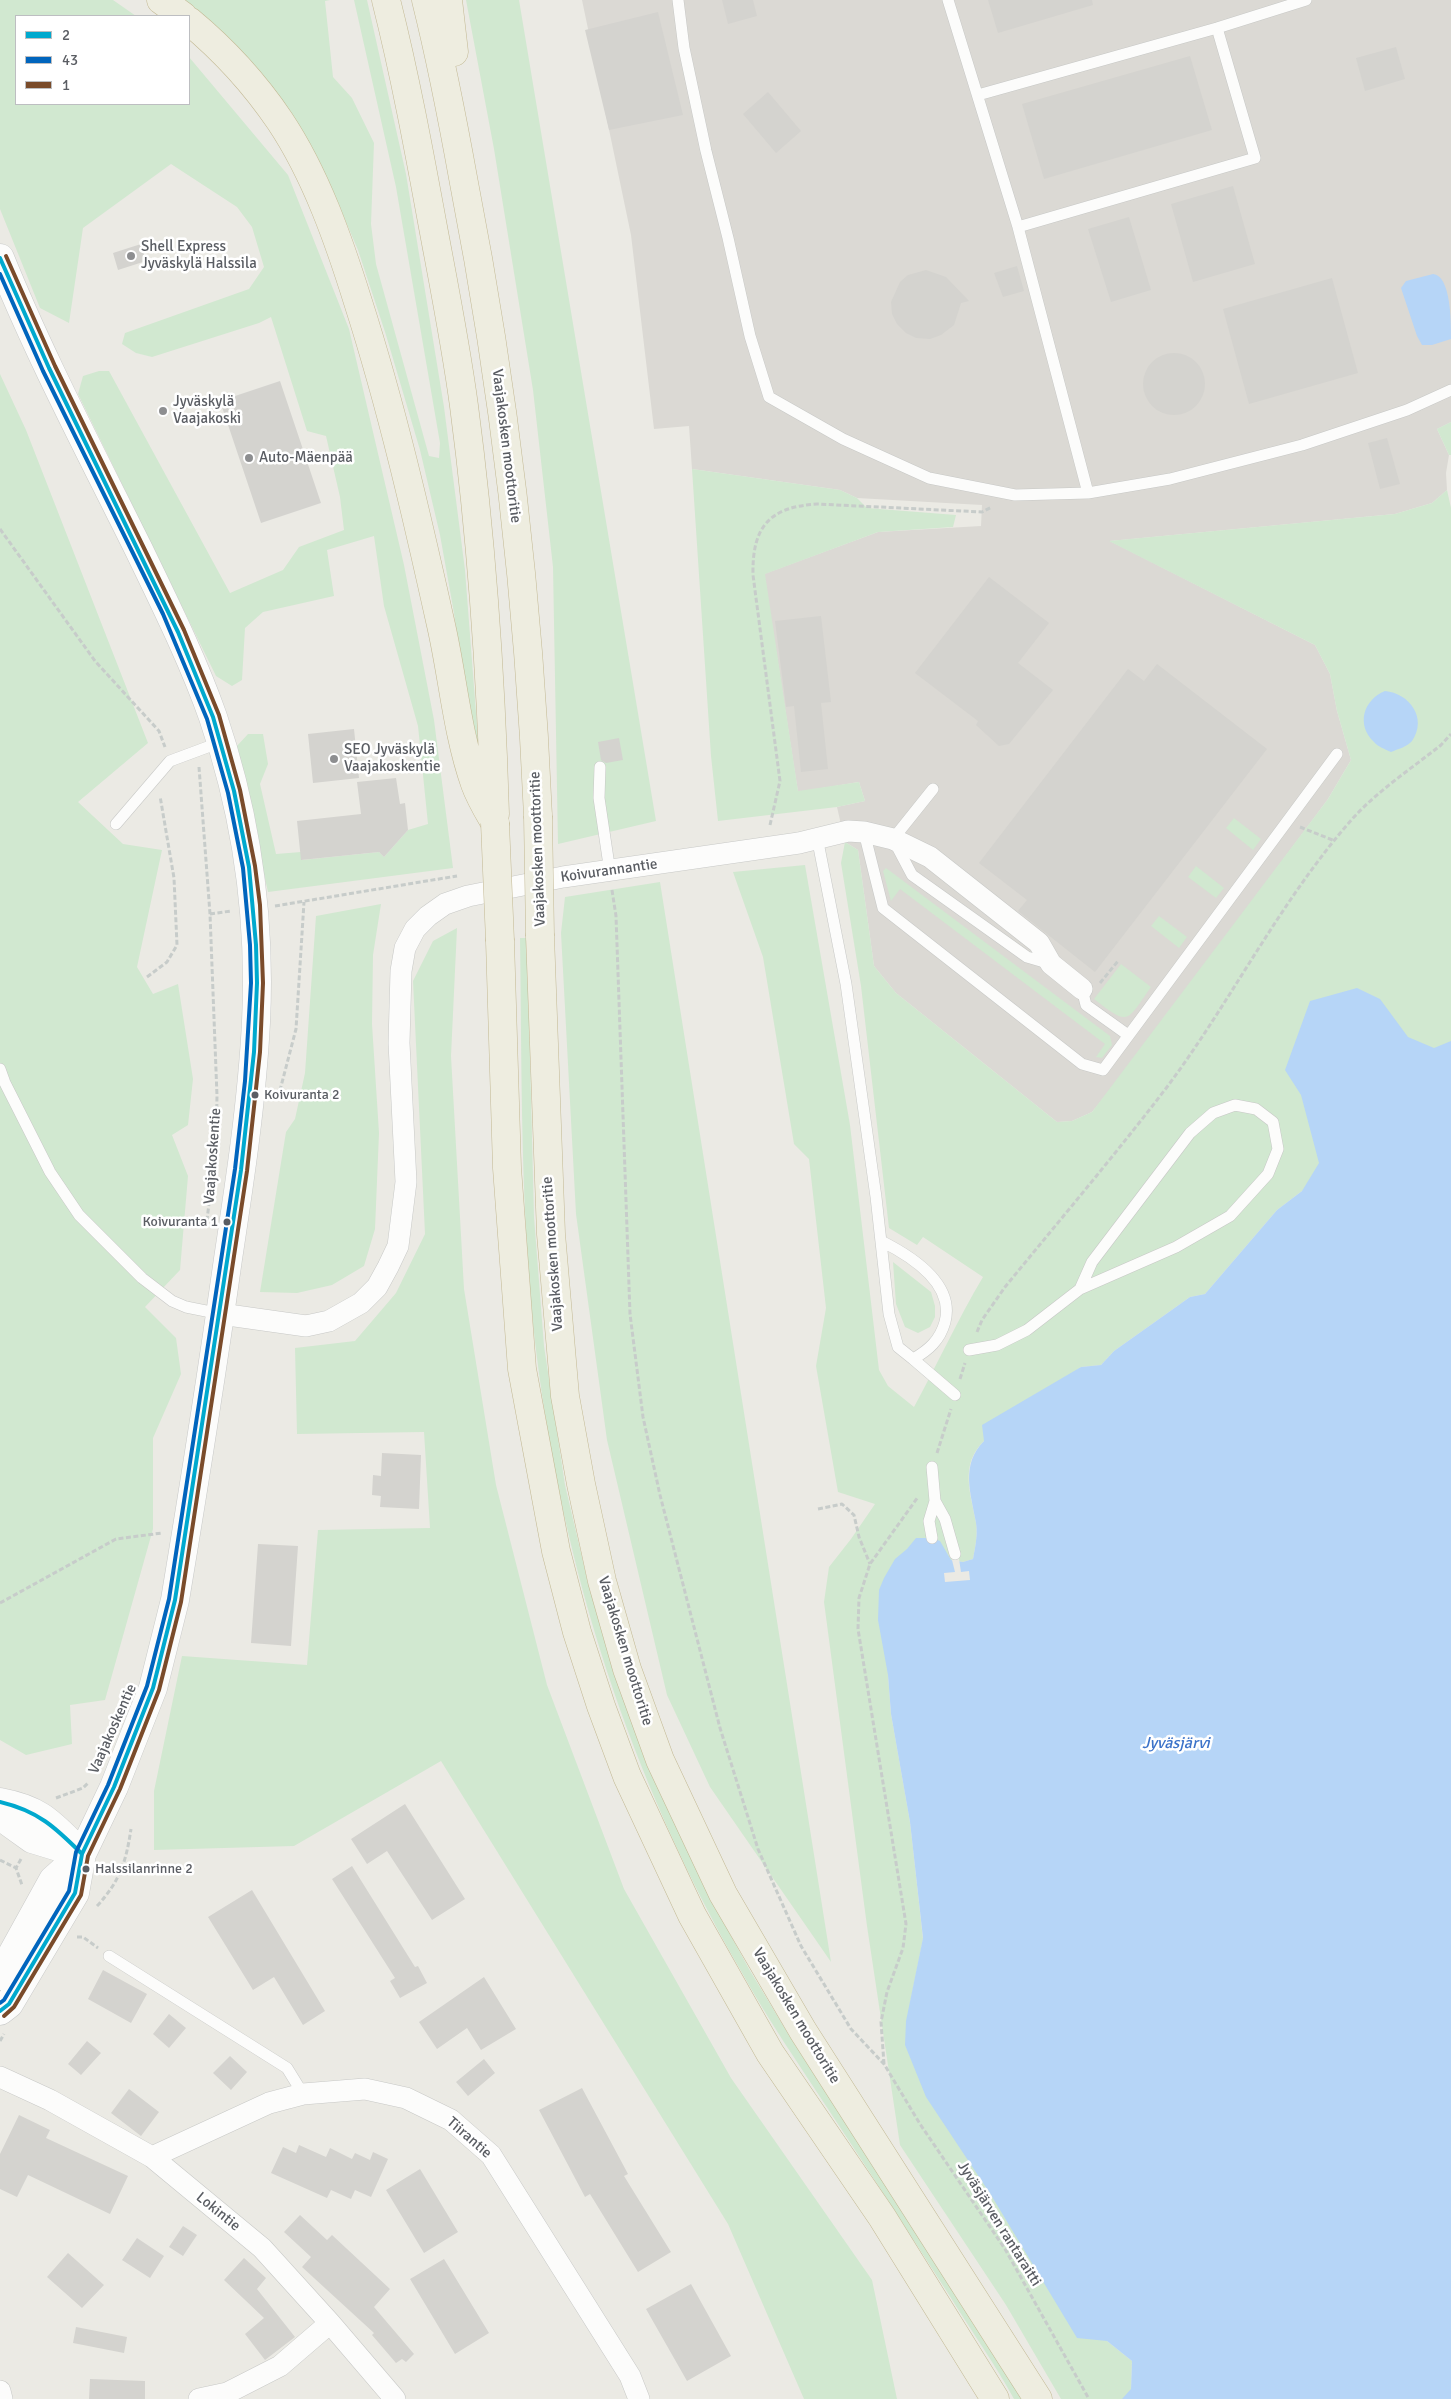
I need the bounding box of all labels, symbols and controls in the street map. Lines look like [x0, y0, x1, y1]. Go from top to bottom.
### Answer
legend [15, 15, 190, 105]
text: 2 [62, 26, 70, 44]
text: 43 [62, 51, 78, 69]
text: 1 [62, 76, 70, 94]
place label: Shell Express Jyväskylä Halssila [141, 238, 257, 273]
marker: Shell Express Jyväskylä Halssila [125, 250, 137, 262]
street label: Vaajakosken moottoritie [488, 368, 524, 524]
place label: Jyväskylä Vaajakoski [173, 393, 241, 428]
marker: Jyväskylä Vaajakoski [157, 405, 169, 417]
place label: Auto-Mäenpää [259, 449, 353, 467]
marker: Auto-Mäenpää [243, 452, 255, 464]
place label: SEO Jyväskylä Vaajakoskentie [344, 741, 440, 776]
marker: SEO Jyväskylä Vaajakoskentie [328, 753, 340, 765]
street label: Vaajakosken moottoritie [526, 771, 550, 927]
street label: Koivurannantie [559, 855, 659, 887]
place label: Koivuranta 2 [264, 1087, 340, 1103]
marker: Koivuranta 2 [250, 1090, 260, 1100]
street label: Vaajakoskentie [201, 1107, 225, 1205]
street label: Vaajakosken moottoritie [539, 1176, 567, 1332]
place label: Koivuranta 1 [142, 1214, 218, 1230]
marker: Koivuranta 1 [222, 1217, 232, 1227]
street label: Vaajakosken moottoritie [594, 1574, 656, 1728]
street label: Vaajakoskentie [85, 1681, 141, 1777]
water label: Jyväsjärvi [1142, 1734, 1210, 1754]
place label: Halssilanrinne 2 [95, 1861, 193, 1877]
marker: Halssilanrinne 2 [81, 1864, 91, 1874]
street label: Vaajakosken moottoritie [748, 1945, 844, 2087]
street label: Tiirantie [443, 2114, 495, 2162]
street label: Jyväsjärven rantaraitti [953, 2158, 1045, 2290]
street label: Lokintie [192, 2189, 244, 2235]

